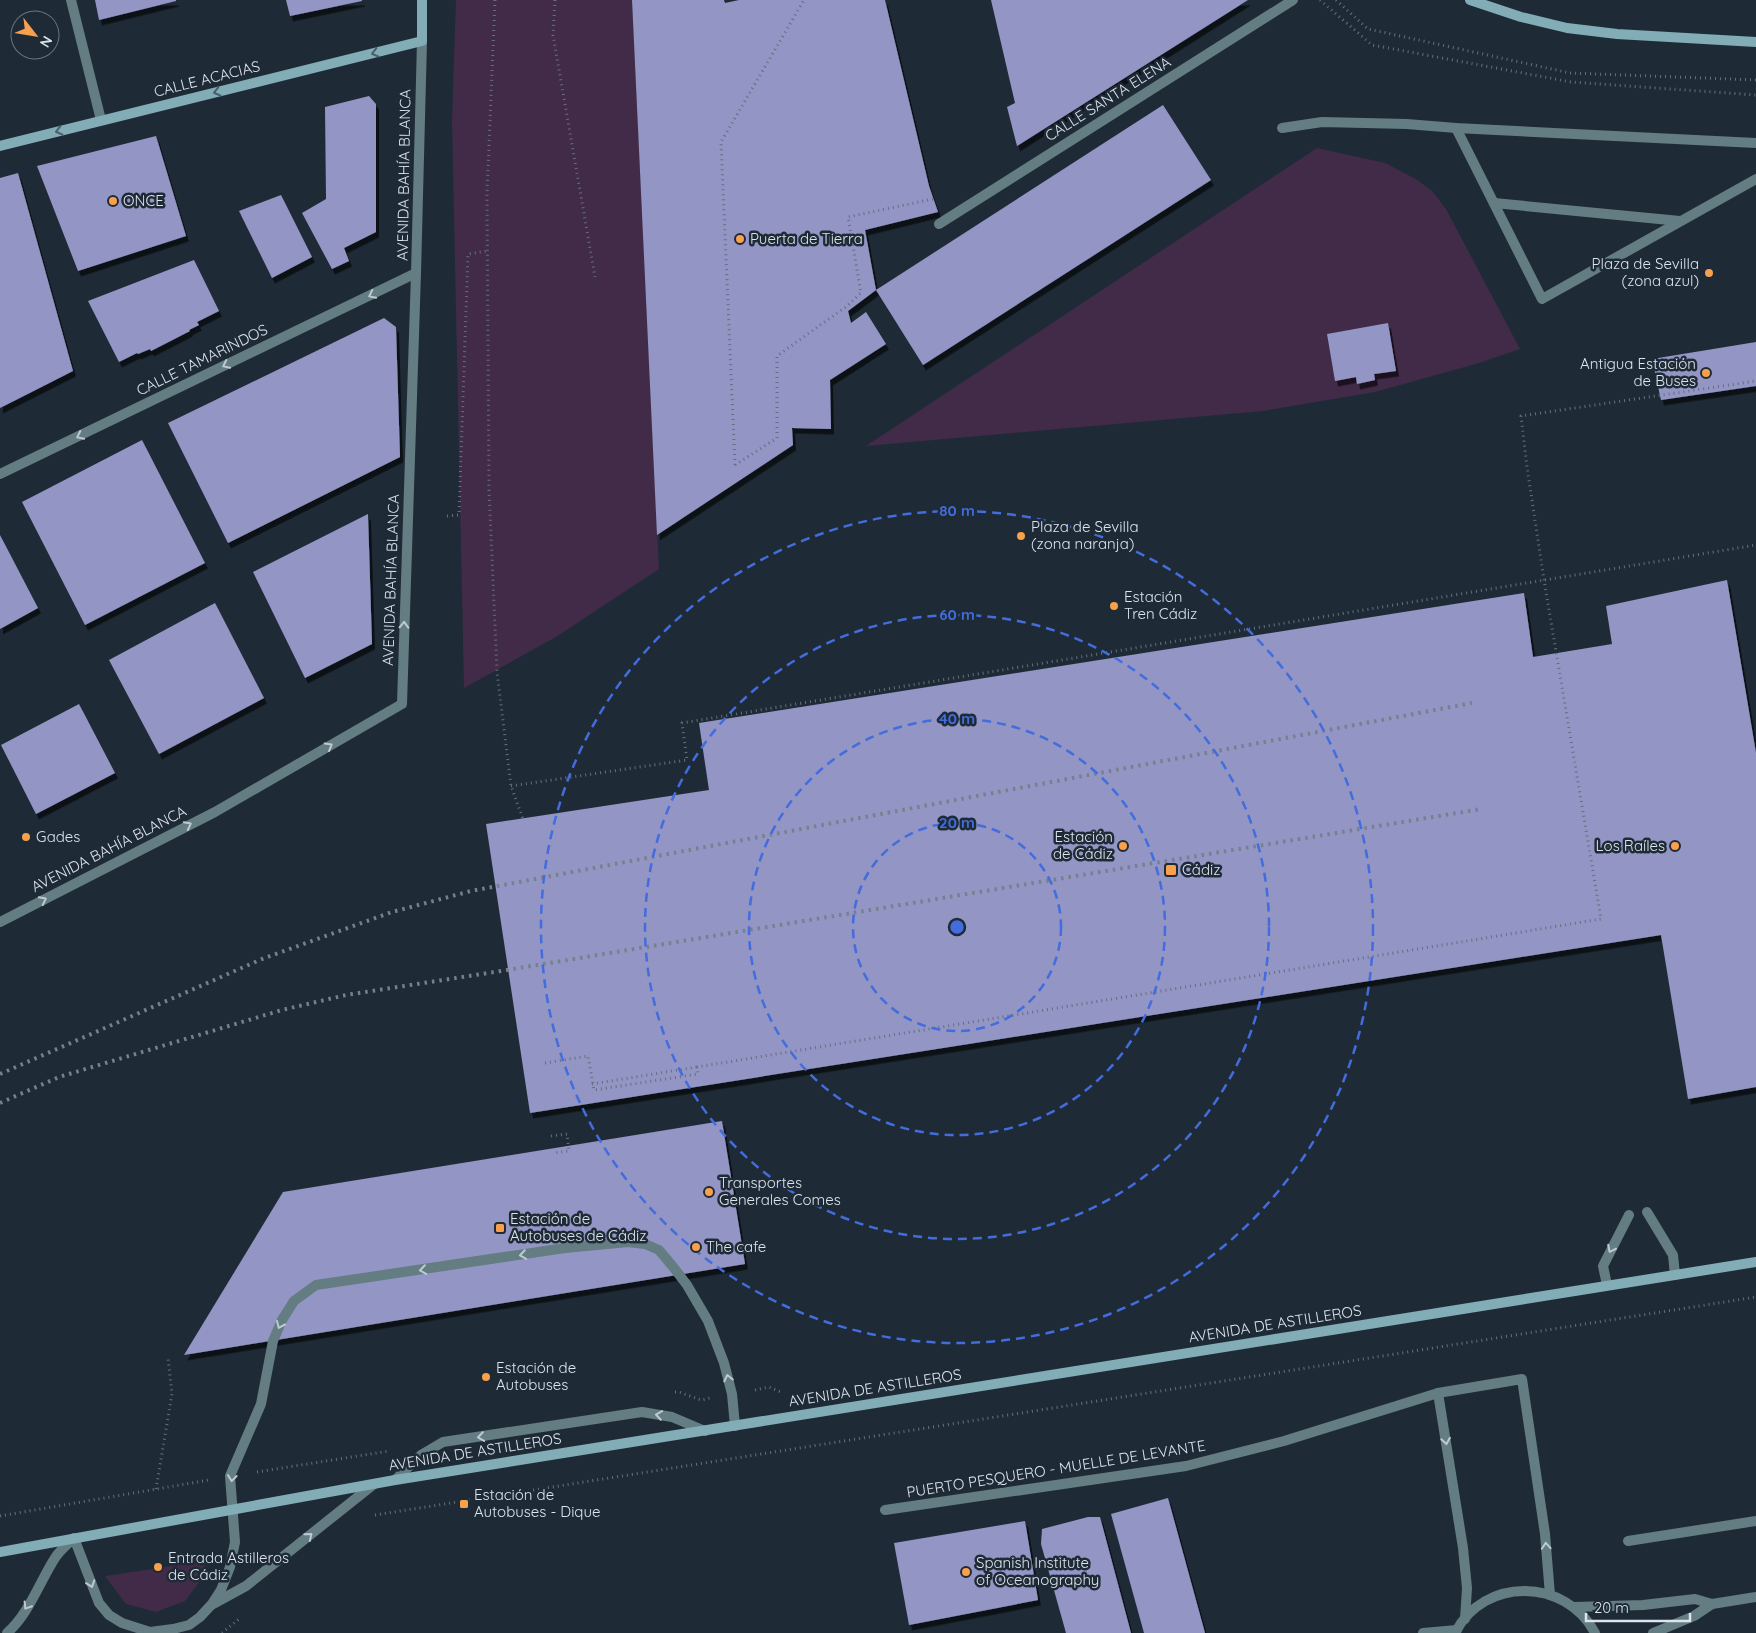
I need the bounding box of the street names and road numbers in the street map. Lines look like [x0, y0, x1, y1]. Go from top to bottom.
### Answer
street label: CALLE SANTA ELENA [1041, 52, 1174, 145]
street label: CALLE ACACIAS [152, 56, 262, 101]
street label: AVENIDA BAHÍA BLANCA [393, 89, 415, 261]
street label: CALLE TAMARINDOS [133, 320, 270, 400]
street label: AVENIDA BAHÍA BLANCA [378, 494, 403, 666]
street label: AVENIDA BAHÍA BLANCA [28, 801, 190, 896]
street label: AVENIDA DE ASTILLEROS [1187, 1300, 1363, 1347]
street label: AVENIDA DE ASTILLEROS [787, 1364, 963, 1411]
street label: AVENIDA DE ASTILLEROS [387, 1428, 563, 1475]
street label: PUERTO PESQUERO - MUELLE DE LEVANTE [905, 1435, 1207, 1502]

